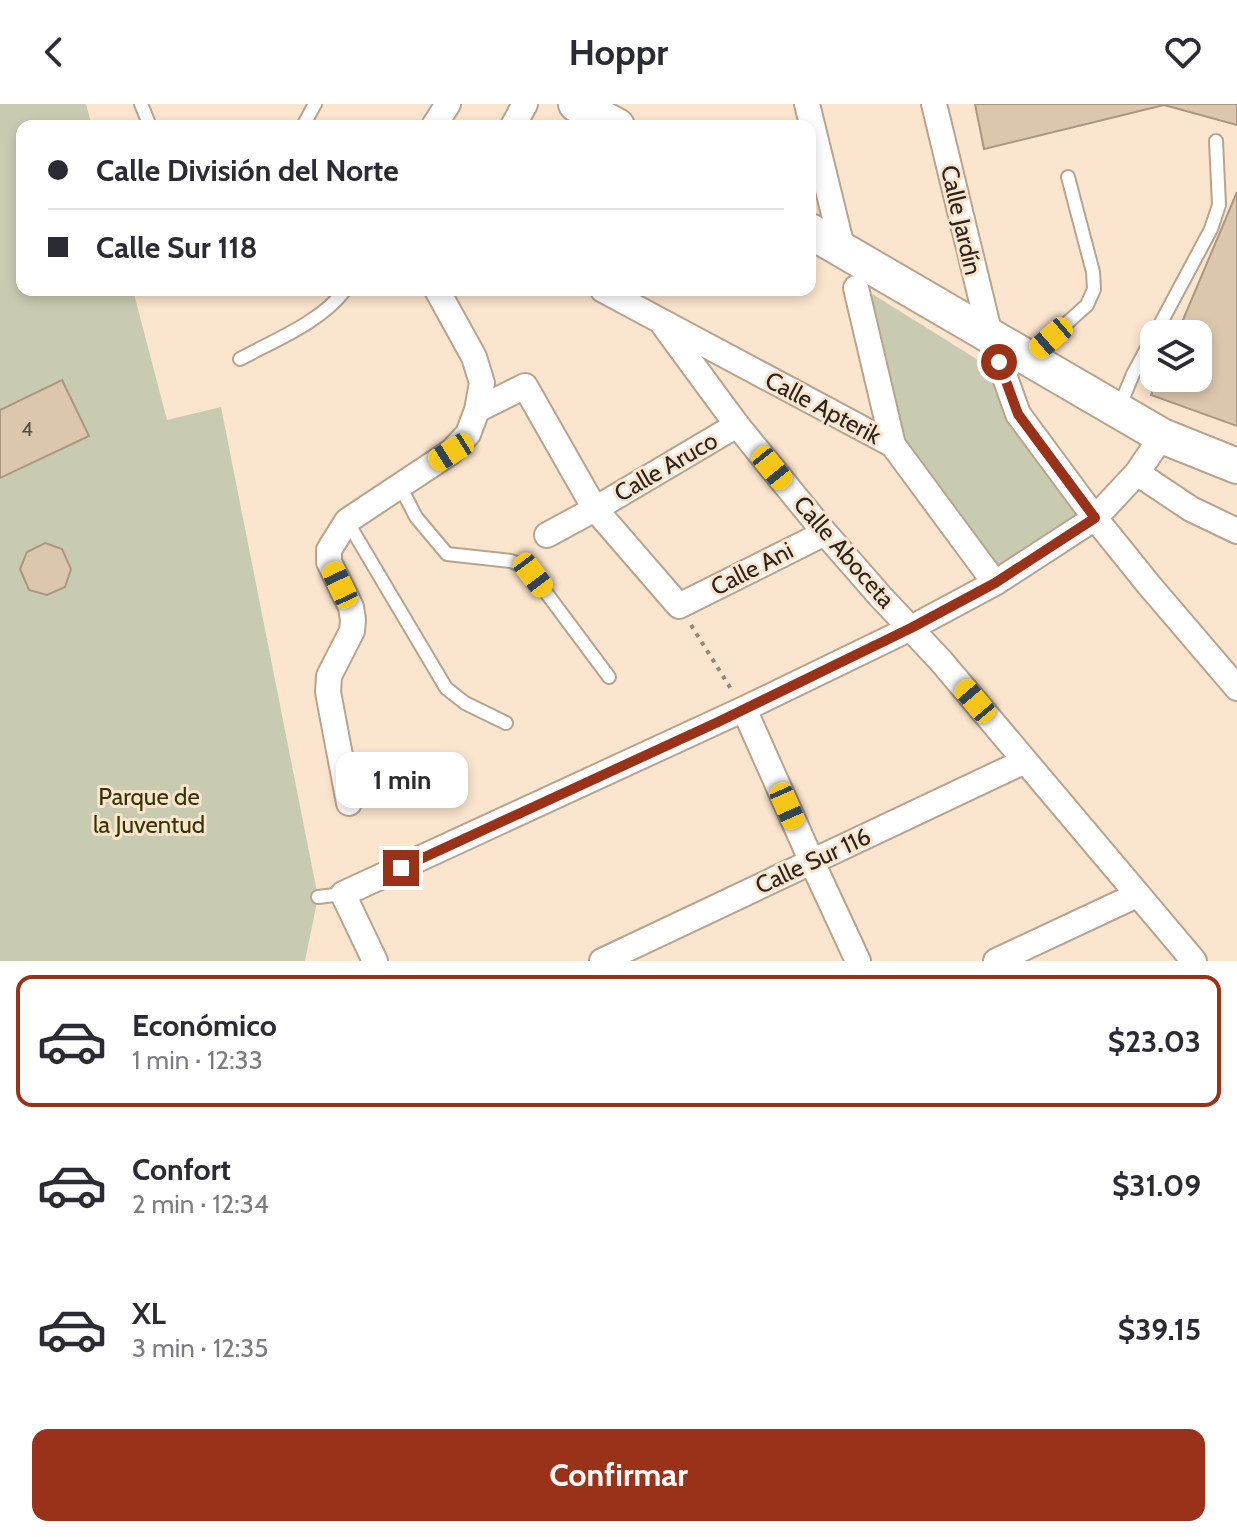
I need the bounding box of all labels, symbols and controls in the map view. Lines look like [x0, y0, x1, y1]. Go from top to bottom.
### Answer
icon: back [32, 30, 76, 74]
text: Hoppr [569, 30, 668, 74]
icon: heart [1161, 30, 1205, 74]
text: Calle División del Norte [96, 152, 399, 189]
street label: Calle Jardín [935, 162, 988, 278]
text: Calle Sur 118 [96, 229, 258, 266]
car [1025, 313, 1077, 363]
map controls [1140, 320, 1212, 392]
button: layers [1140, 320, 1212, 392]
route start [981, 344, 1017, 380]
street label: Calle Apterik [760, 365, 886, 450]
house number: 4 [21, 417, 33, 441]
street label: Calle Aruco [609, 425, 722, 508]
car [424, 429, 478, 475]
car [748, 442, 796, 494]
street label: Calle Aboceta [788, 490, 901, 614]
street label: Calle Ani [706, 536, 798, 602]
car [509, 549, 557, 601]
car [319, 558, 361, 612]
car [950, 675, 1000, 727]
callout: 1 min [335, 752, 467, 808]
text: 1 min [373, 764, 431, 796]
car [766, 779, 808, 833]
park label: Parque de la Juventud [93, 782, 205, 839]
street label: Calle Sur 116 [751, 821, 875, 900]
route end [383, 850, 419, 886]
icon: car [36, 1005, 108, 1077]
text: Económico [132, 1007, 277, 1044]
text: $23.03 [1108, 1023, 1201, 1060]
text: 1 min · 12:33 [132, 1044, 263, 1076]
icon: car [36, 1149, 108, 1221]
text: Confort [132, 1151, 231, 1188]
text: $31.09 [1112, 1167, 1201, 1204]
text: 2 min · 12:34 [132, 1188, 269, 1220]
icon: car [36, 1293, 108, 1365]
text: XL [132, 1295, 166, 1332]
text: $39.15 [1118, 1311, 1201, 1348]
text: 3 min · 12:35 [132, 1332, 268, 1364]
button: Confirmar [32, 1429, 1205, 1521]

